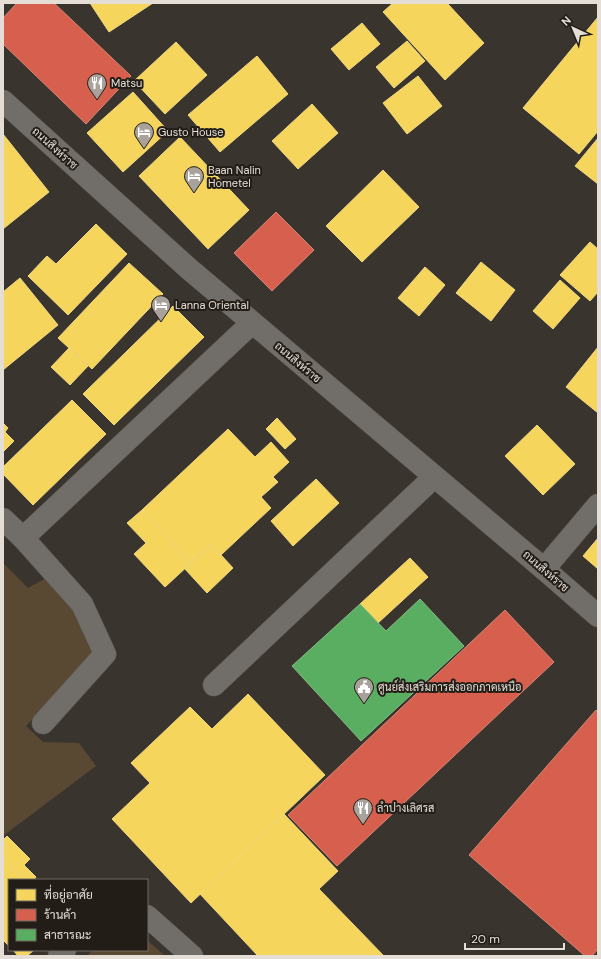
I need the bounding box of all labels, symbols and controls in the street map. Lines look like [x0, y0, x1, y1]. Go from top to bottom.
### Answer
north arrow [553, 8, 593, 48]
text: N [558, 13, 574, 29]
restaurant icon: Matsu [86, 72, 108, 100]
place label: Matsu [111, 76, 142, 90]
hotel icon: Gusto House [133, 121, 155, 149]
street label: ถนนสิงห์ราช [29, 123, 81, 172]
place label: Gusto House [158, 125, 224, 139]
place label: Baan Nalin Hometel [208, 163, 261, 190]
hotel icon: Baan Nalin Hometel [183, 165, 205, 193]
hotel icon: Lanna Oriental [150, 294, 172, 322]
place label: Lanna Oriental [175, 298, 249, 312]
street label: ถนนสิงห์ราช [272, 338, 325, 386]
street label: ถนนสิงห์ราช [520, 547, 573, 595]
public building icon: ศูนย์ส่งเสริมการส่งออกภาคเหนือ [353, 676, 375, 704]
place label: ศูนย์ส่งเสริมการส่งออกภาคเหนือ [378, 679, 521, 695]
restaurant icon: ลำปางเลิศรส [352, 797, 374, 825]
place label: ลำปางเลิศรส [377, 801, 434, 815]
legend [8, 879, 148, 951]
text: ที่อยู่อาศัย [44, 884, 93, 903]
text: ร้านค้า [44, 907, 76, 923]
scale bar [465, 925, 564, 951]
text: สาธารณะ [44, 927, 91, 943]
text: 20 m [471, 931, 500, 947]

